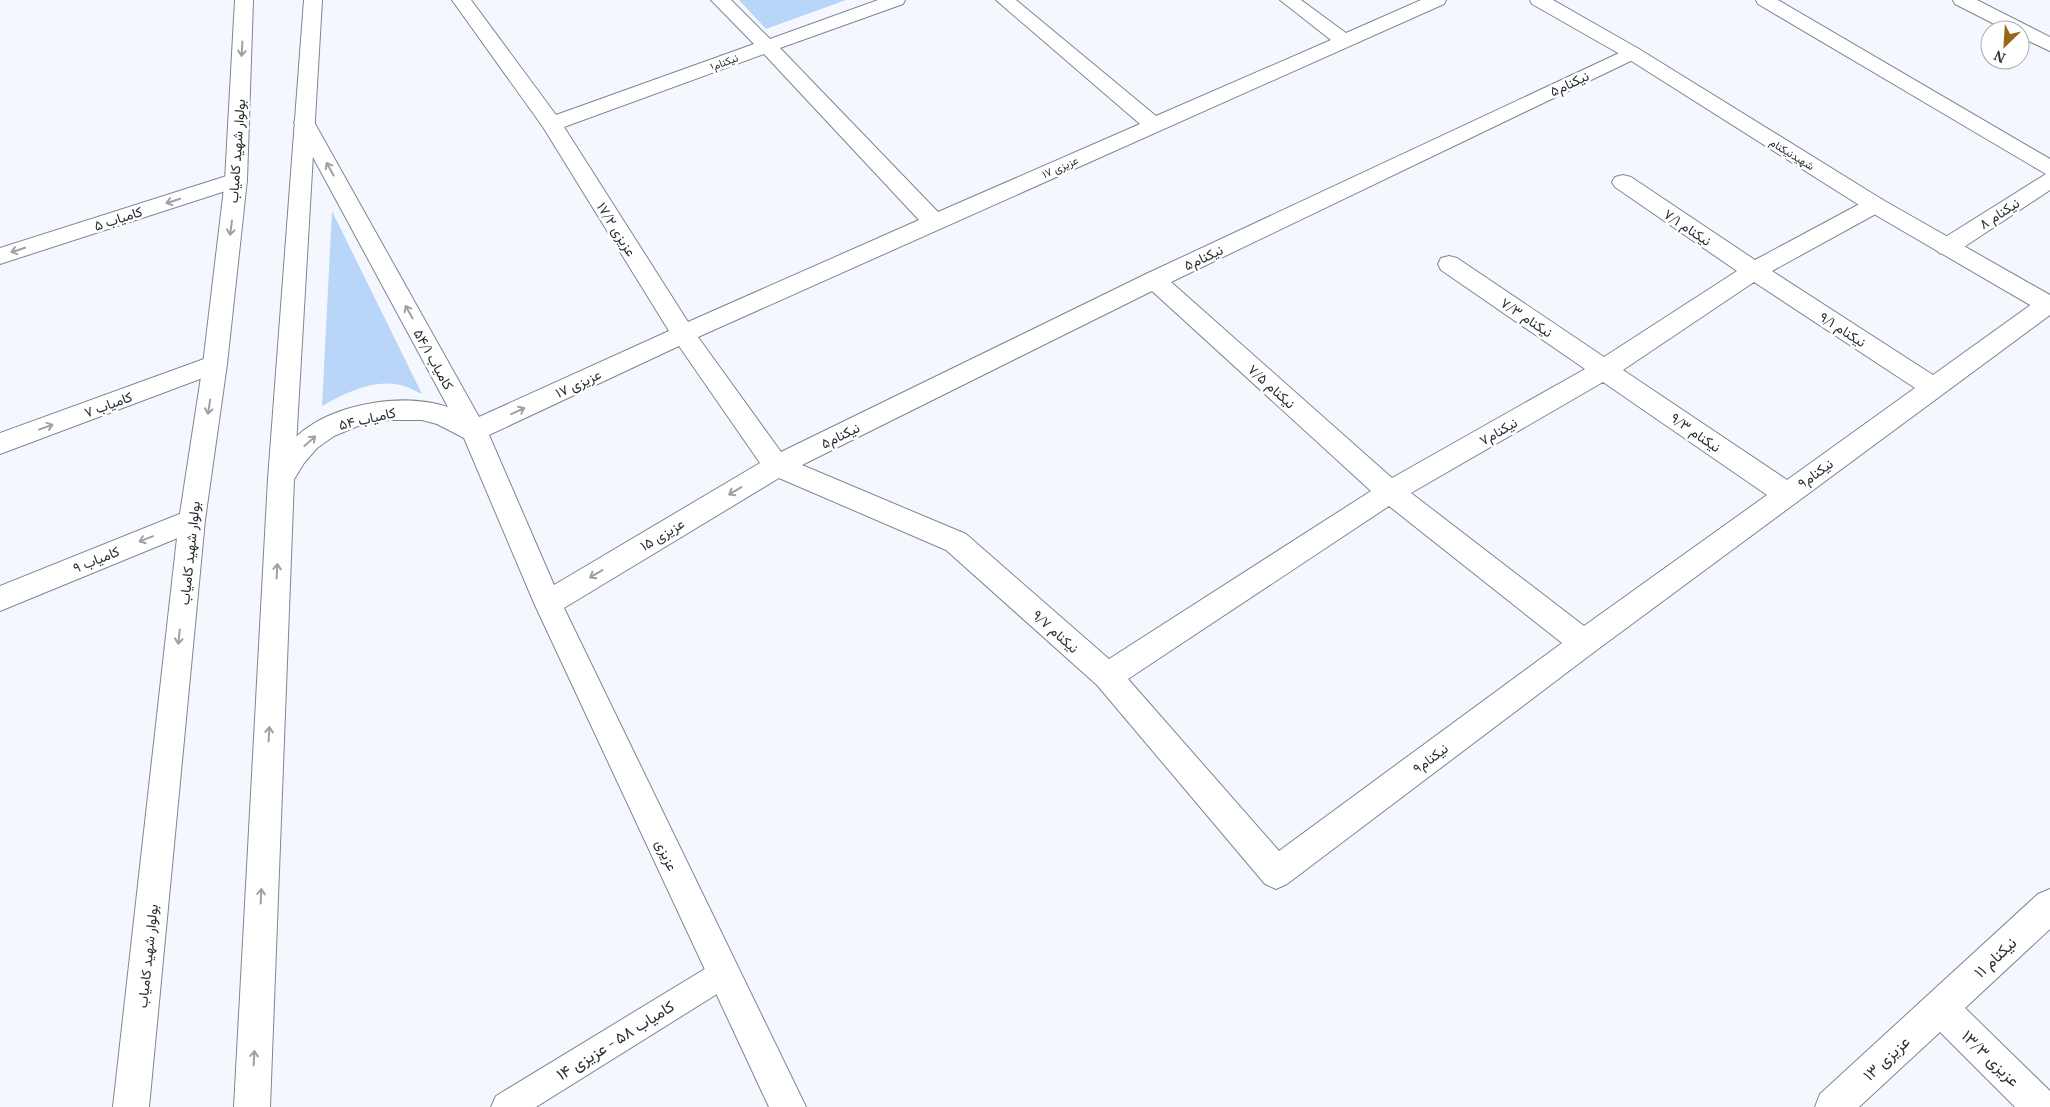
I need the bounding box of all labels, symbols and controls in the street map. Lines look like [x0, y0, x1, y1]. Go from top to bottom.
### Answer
north arrow [1980, 20, 2030, 70]
one-way arrow [237, 40, 247, 56]
text: N [1990, 46, 2008, 68]
street label: نیکنام۱ [708, 50, 740, 74]
street label: نیکنام۵ [1546, 66, 1592, 100]
street label: بولوار شهید کامیاب [223, 98, 249, 204]
street label: شهیدنیکنام [1767, 135, 1817, 174]
street label: عزیزی ۱۷ [1040, 153, 1080, 181]
one-way arrow [325, 163, 335, 177]
street label: نیکنام ۸ [1975, 193, 2023, 233]
one-way arrow [165, 196, 181, 206]
street label: عزیزی ۱۷/۲ [593, 198, 641, 260]
street label: کامیاب ۵ [91, 201, 145, 235]
street label: نیکنام ۷/۱ [1661, 204, 1715, 250]
one-way arrow [226, 220, 236, 236]
street label: نیکنام۵ [1180, 240, 1226, 274]
one-way arrow [11, 246, 27, 256]
street label: نیکنام ۷/۳ [1497, 293, 1557, 341]
one-way arrow [403, 305, 413, 319]
street label: نیکنام ۹/۱ [1816, 307, 1870, 351]
street label: کامیاب ۵۴/۱ [409, 325, 459, 393]
street label: نیکنام ۷/۵ [1244, 360, 1300, 412]
street label: عزیزی ۱۷ [552, 364, 604, 402]
street label: کامیاب ۷ [81, 387, 135, 421]
one-way arrow [203, 399, 213, 415]
street label: کامیاب ۵۴ [337, 402, 397, 434]
one-way arrow [511, 405, 526, 415]
street label: نیکنام ۹/۳ [1667, 408, 1725, 456]
street label: نیکنام۷ [1475, 412, 1521, 450]
street label: نیکنام۵ [817, 417, 863, 453]
one-way arrow [37, 422, 53, 431]
one-way arrow [303, 435, 316, 446]
street label: نیکنام۹ [1793, 454, 1837, 492]
one-way arrow [729, 486, 743, 496]
street label: بولوار شهید کامیاب [174, 500, 204, 606]
street label: عزیزی ۱۵ [636, 513, 688, 555]
one-way arrow [139, 535, 154, 544]
street label: کامیاب ۹ [70, 541, 122, 577]
one-way arrow [272, 564, 281, 580]
one-way arrow [589, 570, 603, 580]
street label: نیکنام ۹/۷ [1029, 605, 1083, 657]
one-way arrow [175, 629, 184, 645]
one-way arrow [264, 726, 274, 742]
street label: نیکنام۹ [1408, 738, 1452, 778]
street label: عزیزی [651, 836, 683, 874]
one-way arrow [257, 888, 266, 904]
street label: بولوار شهید کامیاب [132, 903, 162, 1009]
street label: نیکنام ۱۱ [1969, 932, 2021, 982]
street label: کامیاب ۵۸ - عزیزی ۱۴ [552, 995, 678, 1085]
street label: عزیزی ۱۳/۳ [1957, 1025, 2025, 1091]
street label: عزیزی ۱۳ [1858, 1031, 1914, 1085]
one-way arrow [249, 1051, 258, 1067]

